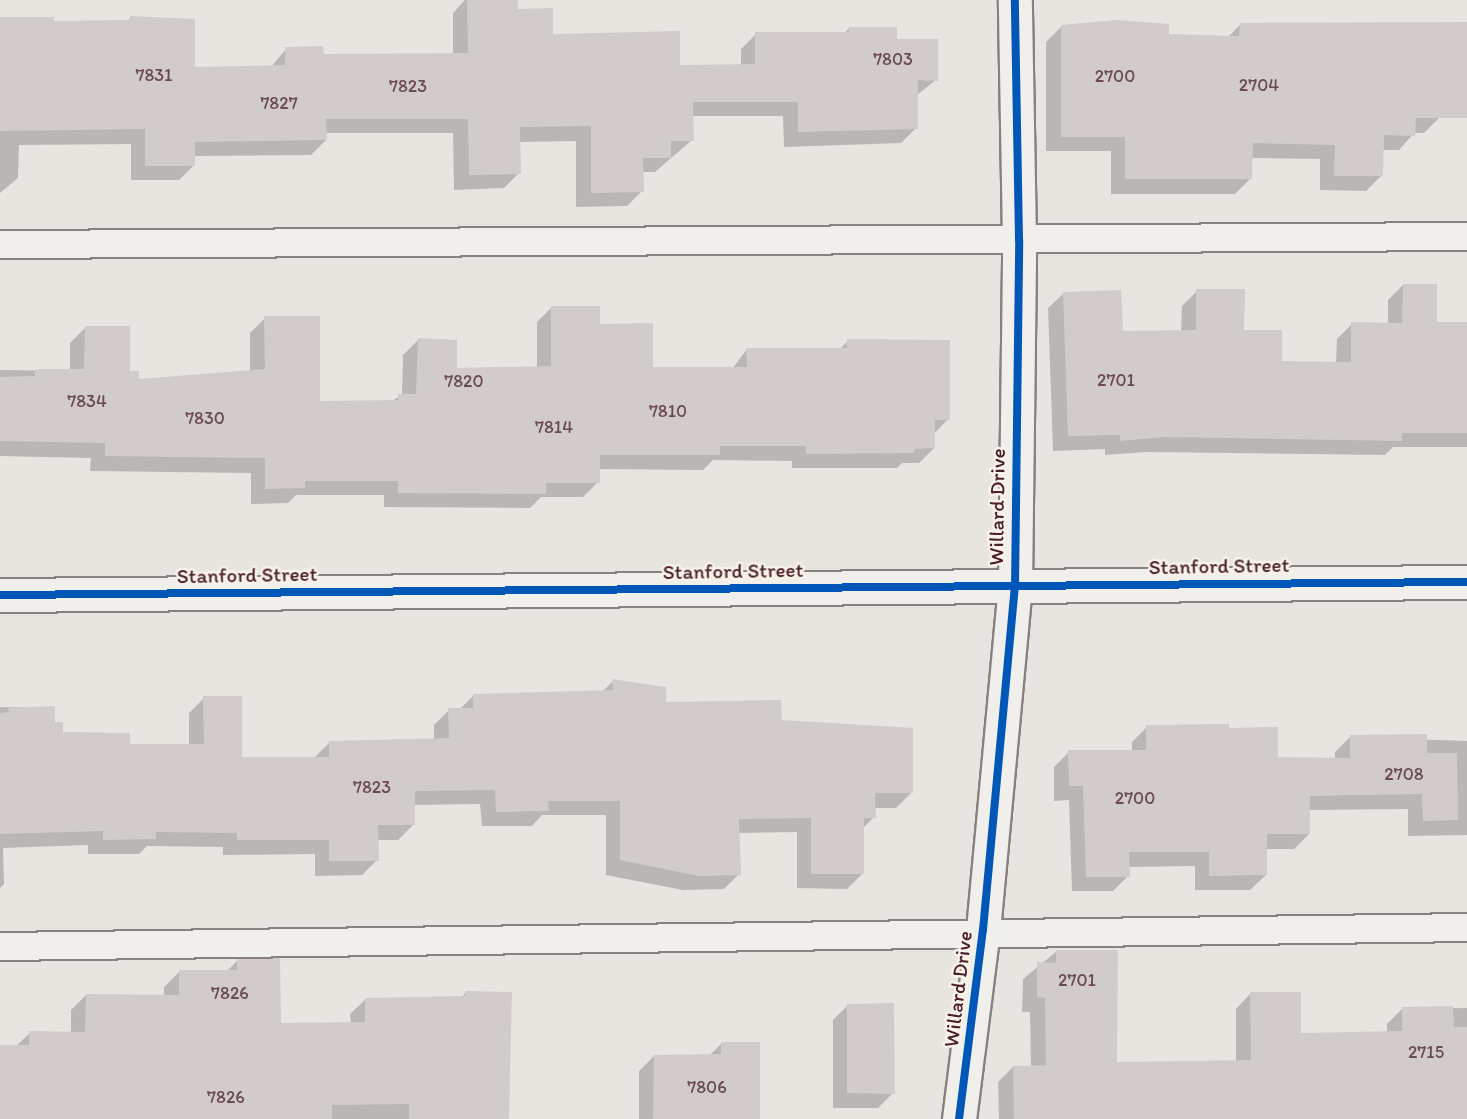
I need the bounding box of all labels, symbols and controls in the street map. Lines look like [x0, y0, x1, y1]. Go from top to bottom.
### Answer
house number: 7803 [873, 48, 913, 70]
house number: 7831 [136, 64, 172, 86]
house number: 2700 [1095, 65, 1135, 87]
house number: 2704 [1239, 74, 1279, 96]
house number: 7823 [389, 75, 427, 97]
house number: 7827 [260, 92, 298, 114]
house number: 2701 [1097, 369, 1135, 391]
house number: 7820 [444, 370, 484, 392]
house number: 7834 [67, 390, 107, 412]
house number: 7810 [649, 400, 687, 422]
house number: 7830 [185, 407, 225, 429]
house number: 7814 [535, 416, 573, 438]
street label: Willard Drive [983, 448, 1011, 566]
street label: Stanford Street [1149, 552, 1289, 580]
street label: Stanford Street [663, 557, 803, 585]
street label: Stanford Street [177, 561, 317, 589]
house number: 2708 [1384, 763, 1424, 785]
house number: 7823 [353, 776, 391, 798]
house number: 2700 [1115, 787, 1155, 809]
street label: Willard Drive [938, 929, 978, 1049]
house number: 2701 [1058, 969, 1096, 991]
house number: 7826 [211, 982, 249, 1004]
house number: 2715 [1408, 1041, 1444, 1063]
house number: 7806 [687, 1076, 727, 1098]
house number: 7826 [207, 1086, 245, 1108]

